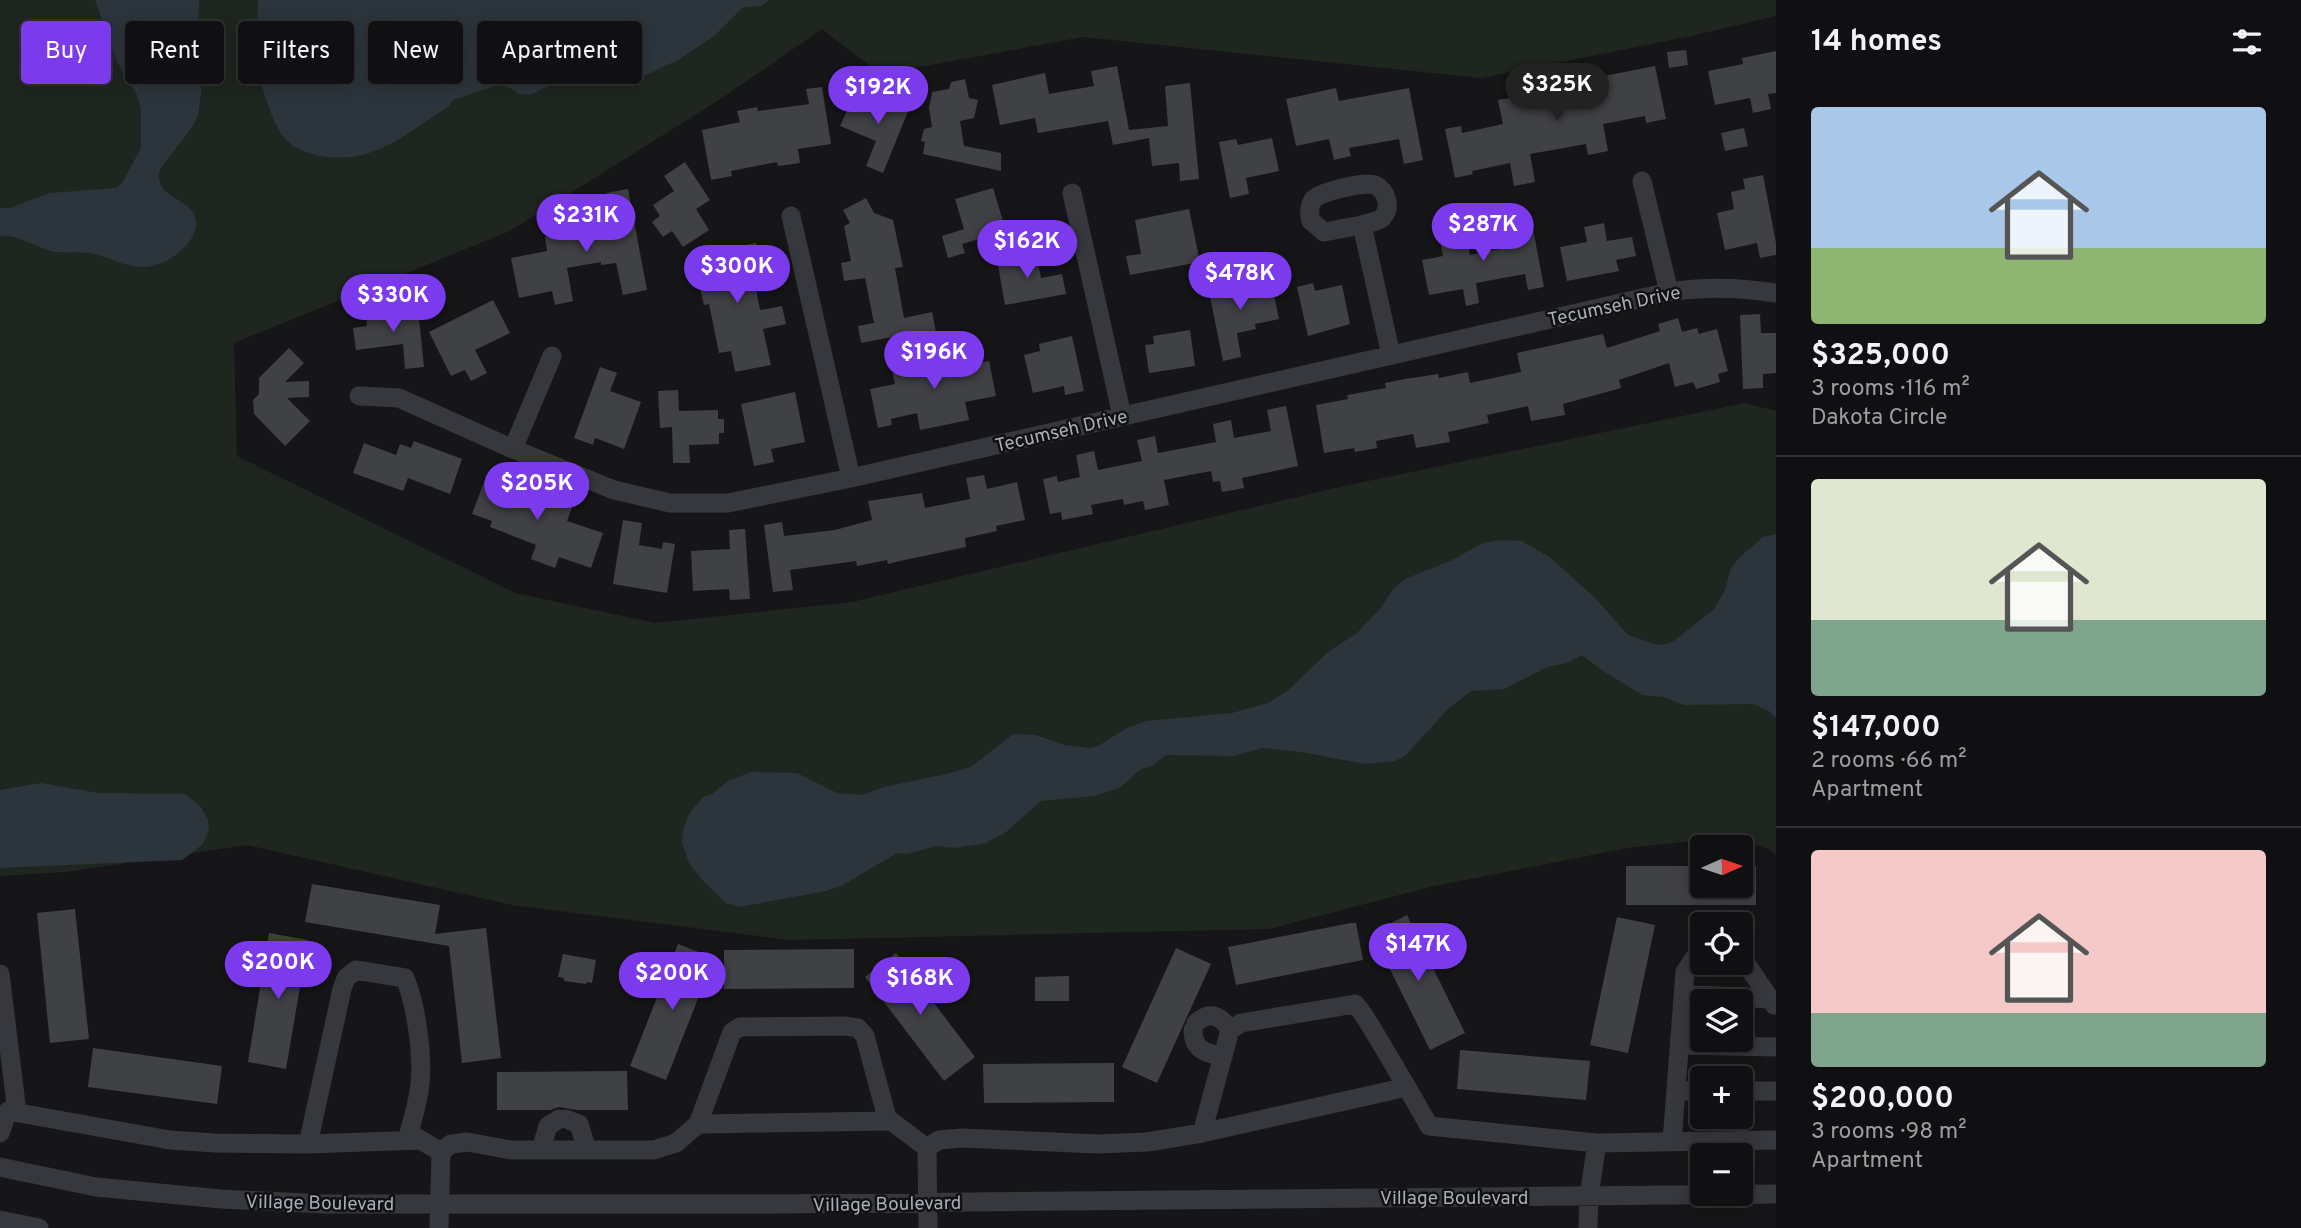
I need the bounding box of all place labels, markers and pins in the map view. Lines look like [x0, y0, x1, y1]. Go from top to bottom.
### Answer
pin: $325K [1508, 64, 1606, 123]
pin: $192K [829, 66, 927, 126]
pin: $231K [537, 194, 635, 254]
pin: $287K [1434, 204, 1532, 263]
pin: $162K [978, 220, 1076, 280]
pin: $300K [688, 246, 786, 305]
pin: $478K [1191, 252, 1289, 312]
pin: $330K [344, 274, 442, 334]
pin: $196K [885, 332, 983, 391]
pin: $205K [488, 462, 586, 522]
pin: $147K [1369, 923, 1467, 983]
pin: $200K [229, 942, 327, 1001]
pin: $200K [623, 953, 721, 1012]
pin: $168K [871, 958, 969, 1017]

